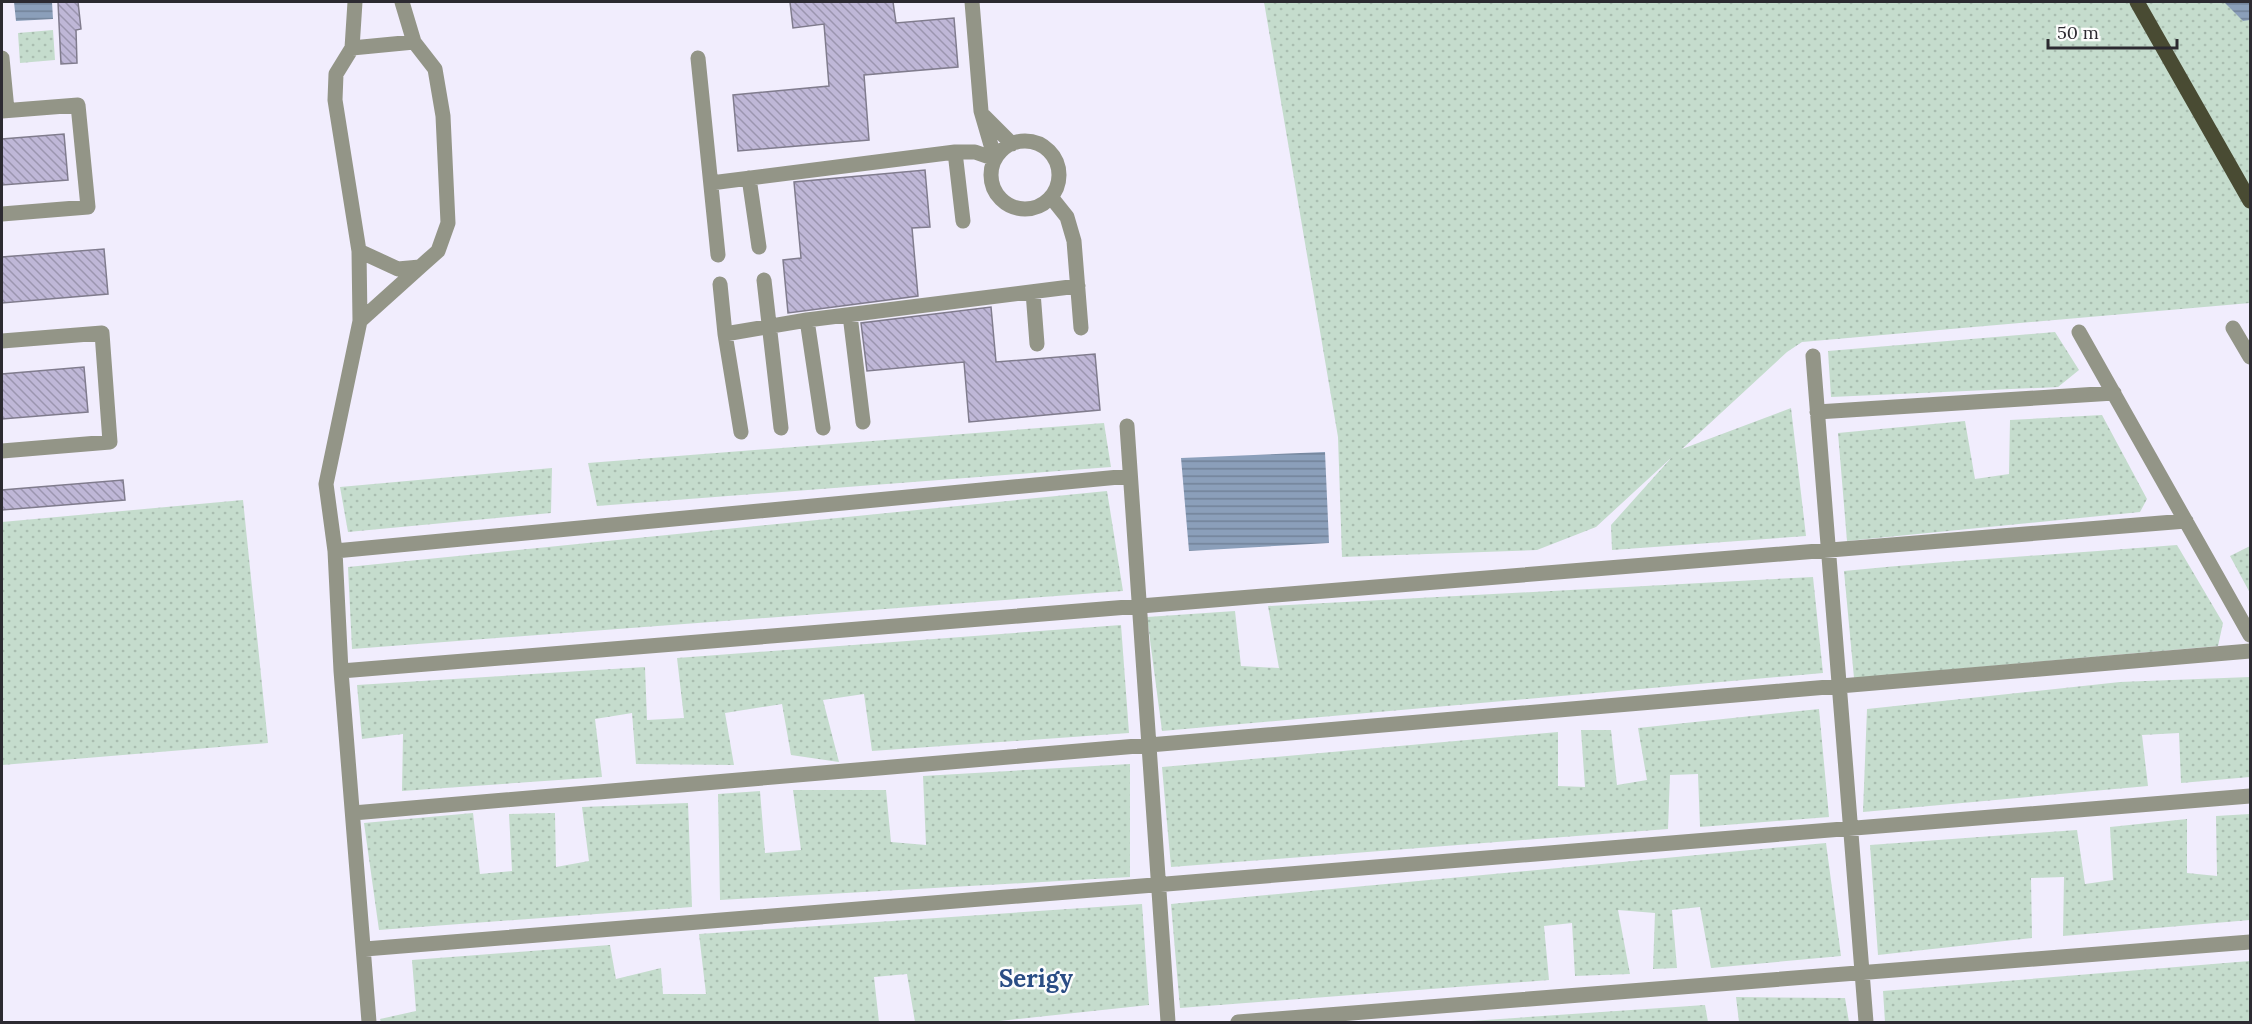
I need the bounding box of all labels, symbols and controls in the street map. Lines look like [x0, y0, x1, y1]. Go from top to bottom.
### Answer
scale bar [2048, 12, 2177, 50]
text: 50 m [2057, 21, 2099, 44]
district label: Serigy [999, 963, 1074, 994]

